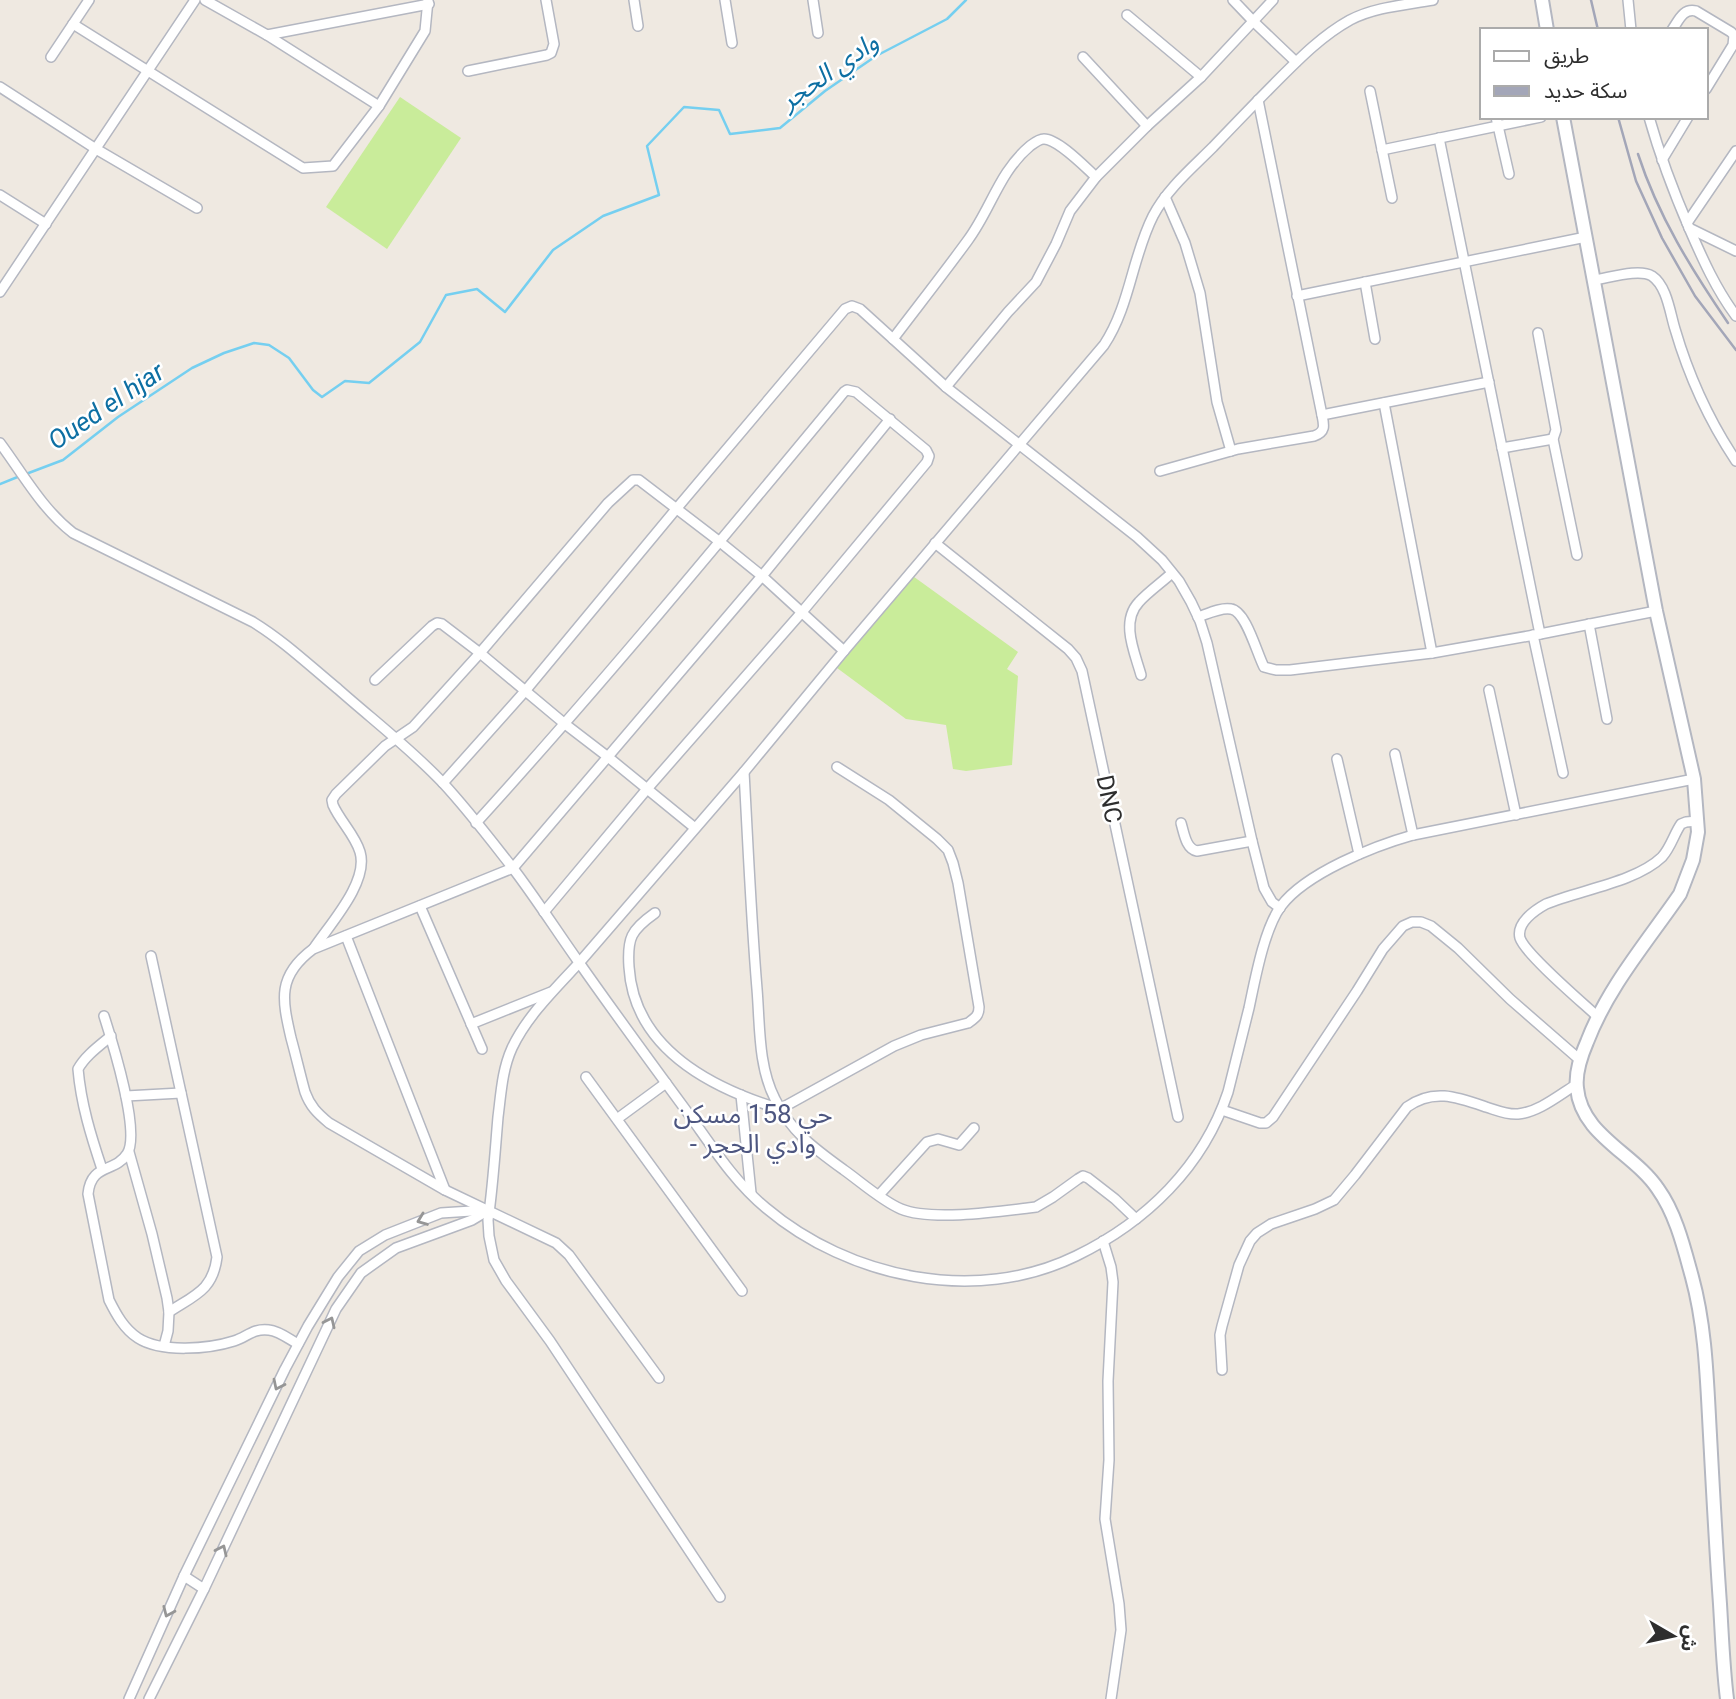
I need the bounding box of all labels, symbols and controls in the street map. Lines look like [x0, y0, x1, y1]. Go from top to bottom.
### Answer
water label: وادي الحجر [773, 26, 887, 121]
legend [1480, 28, 1708, 119]
text: طريق [1544, 44, 1589, 69]
text: سكة حديد [1544, 79, 1628, 103]
water label: Oued el hjar [42, 355, 171, 456]
street label: DNC [1090, 772, 1128, 826]
district label: حي 158 مسكن - وادي الحجر [673, 1099, 833, 1164]
one-way arrow [417, 1212, 429, 1226]
one-way arrow [322, 1317, 336, 1329]
one-way arrow [272, 1378, 286, 1390]
one-way arrow [214, 1544, 228, 1557]
north arrow [1638, 1601, 1708, 1671]
one-way arrow [162, 1604, 176, 1617]
text: ش [1676, 1624, 1703, 1653]

